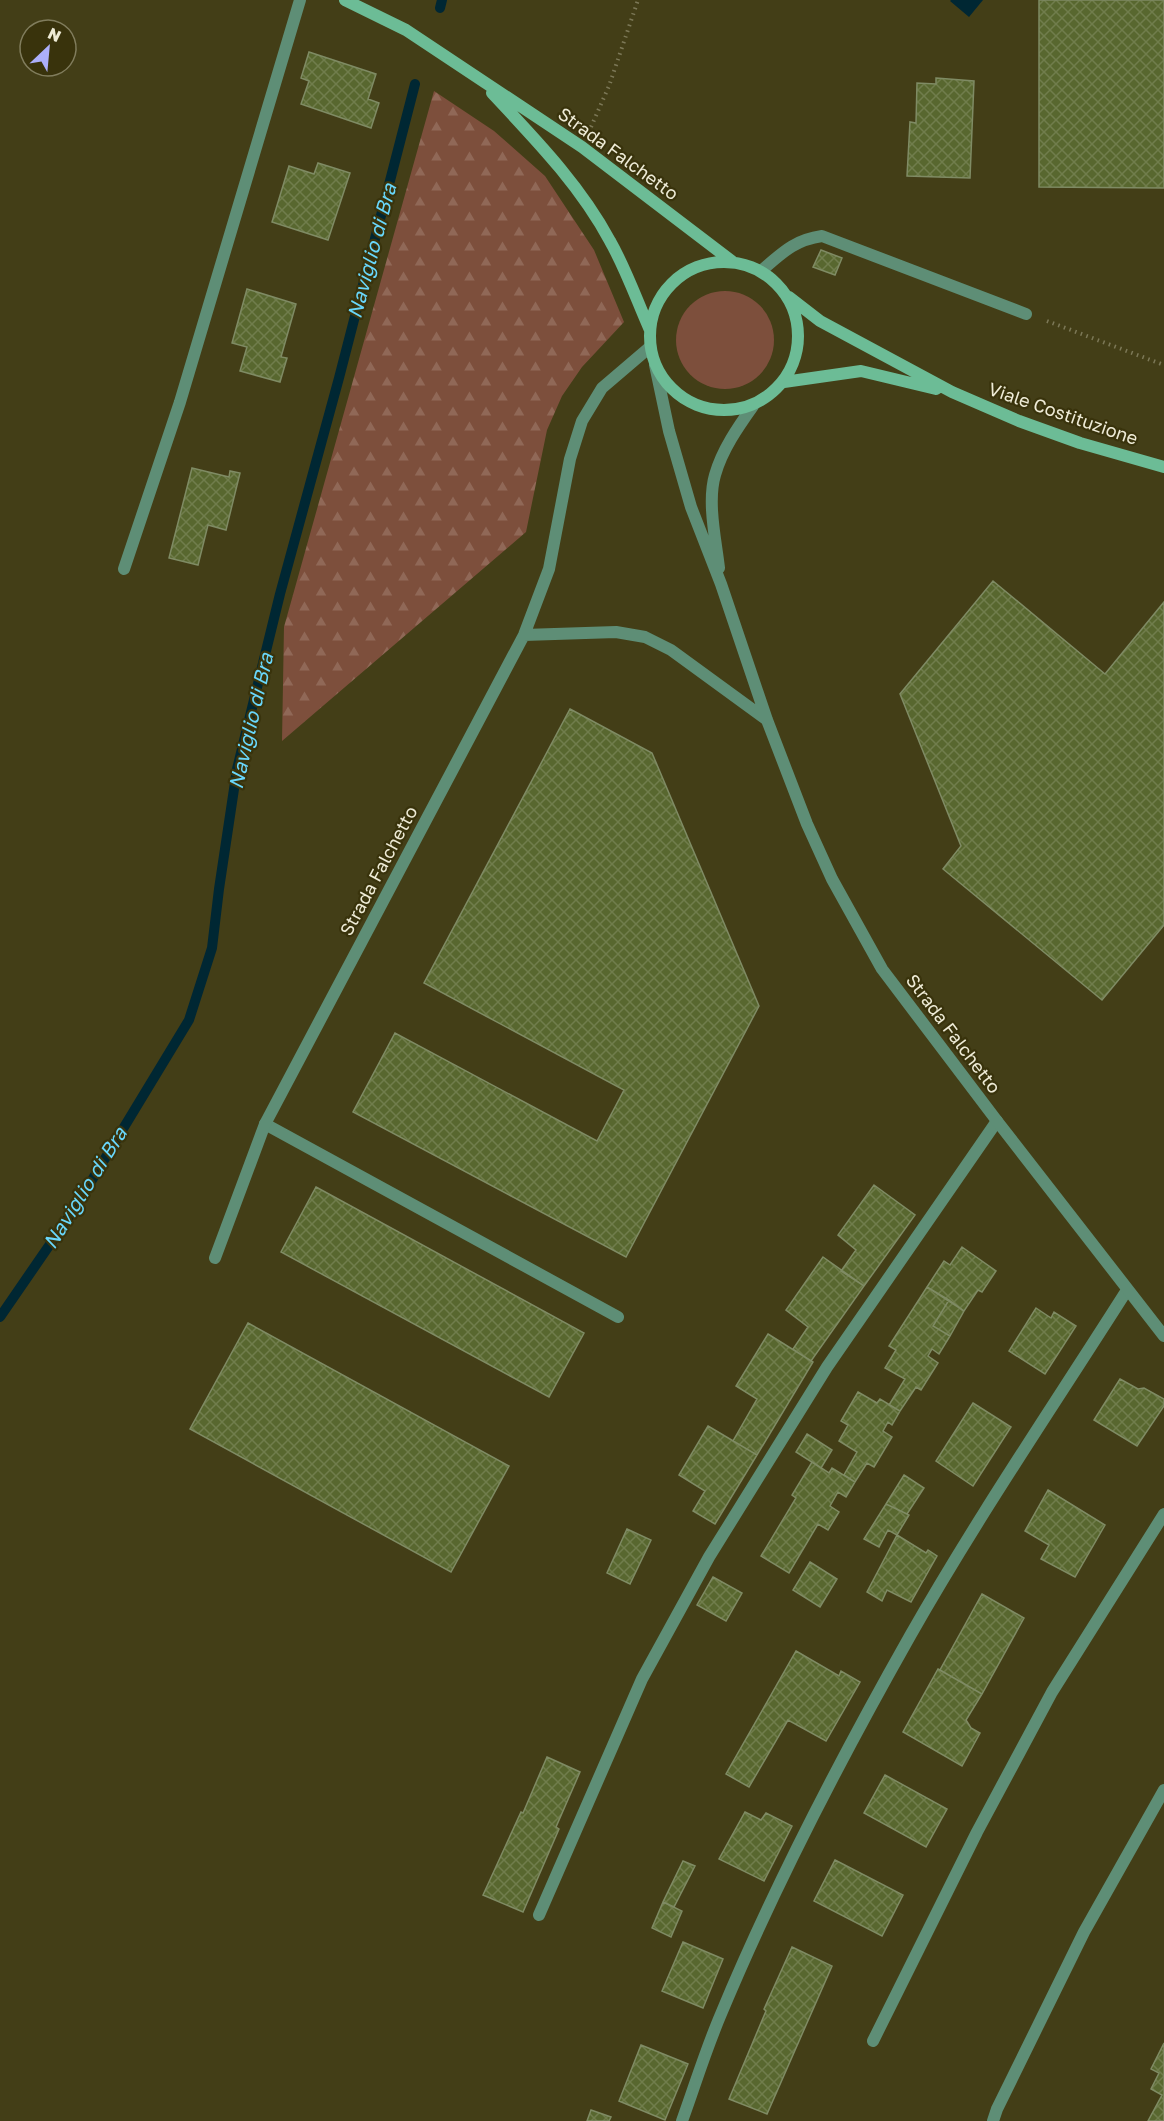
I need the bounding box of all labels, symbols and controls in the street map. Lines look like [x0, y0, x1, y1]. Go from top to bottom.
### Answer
north arrow [18, 18, 78, 78]
text: N [45, 23, 64, 46]
street label: Strada Falchetto [554, 102, 683, 204]
water label: Naviglio di Bra [341, 180, 402, 321]
street label: Viale Costituzione [986, 377, 1141, 449]
water label: Naviglio di Bra [223, 650, 278, 791]
street label: Strada Falchetto [335, 802, 422, 939]
street label: Strada Falchetto [902, 969, 1006, 1097]
water label: Naviglio di Bra [37, 1122, 132, 1253]

